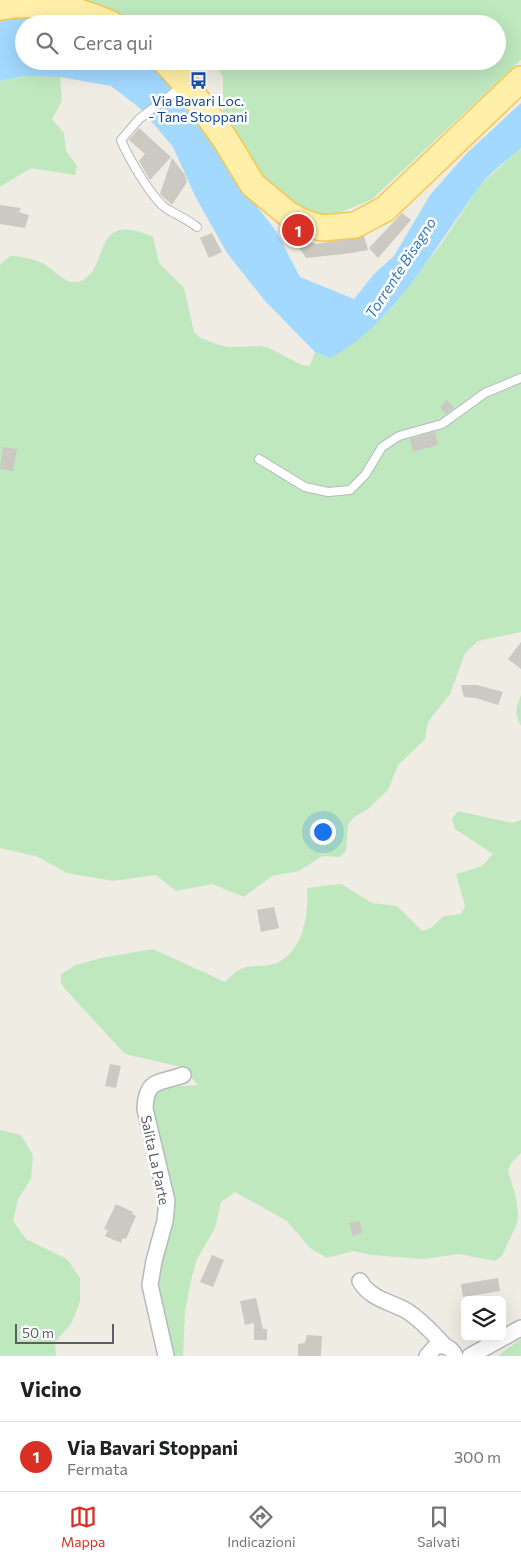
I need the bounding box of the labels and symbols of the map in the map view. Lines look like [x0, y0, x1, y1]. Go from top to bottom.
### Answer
bus stop icon: Via Bavari Loc. - Tane Stoppani [188, 71, 208, 91]
place label: Via Bavari Loc. - Tane Stoppani [148, 92, 248, 125]
pin: 1 [282, 211, 314, 249]
water label: Torrente Bisagno [361, 214, 439, 321]
your location [310, 819, 336, 845]
street label: Salita La Parte [138, 1114, 173, 1206]
scale bar [15, 1321, 114, 1344]

